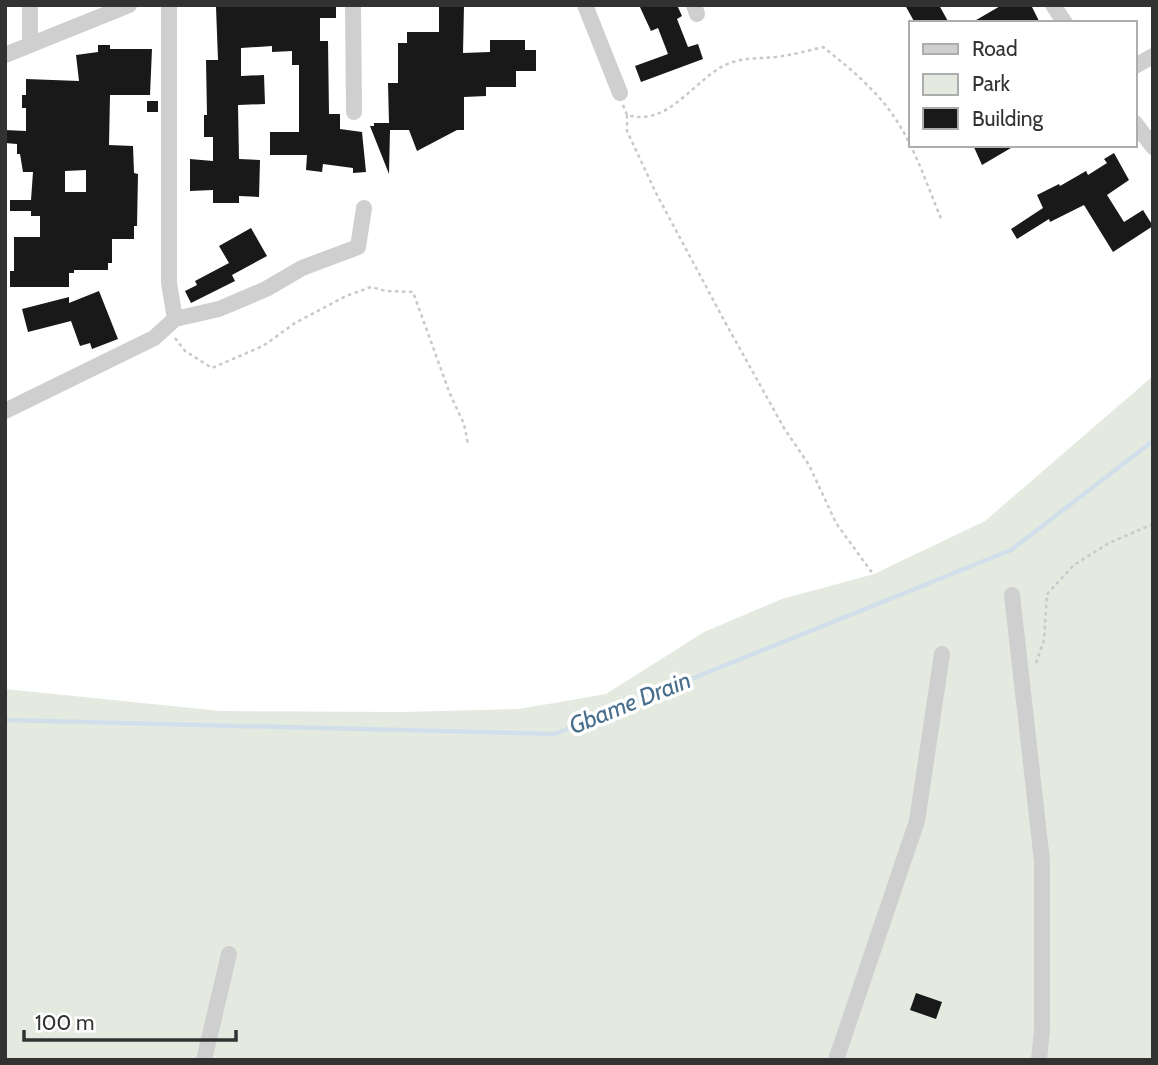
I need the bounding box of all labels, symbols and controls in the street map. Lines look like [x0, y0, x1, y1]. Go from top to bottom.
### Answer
legend [909, 21, 1137, 147]
text: Road [972, 36, 1018, 61]
text: Park [972, 71, 1010, 96]
text: Building [972, 106, 1044, 131]
water label: Gbame Drain [565, 665, 695, 740]
scale bar [24, 998, 236, 1042]
text: 100 m [35, 1010, 94, 1035]

